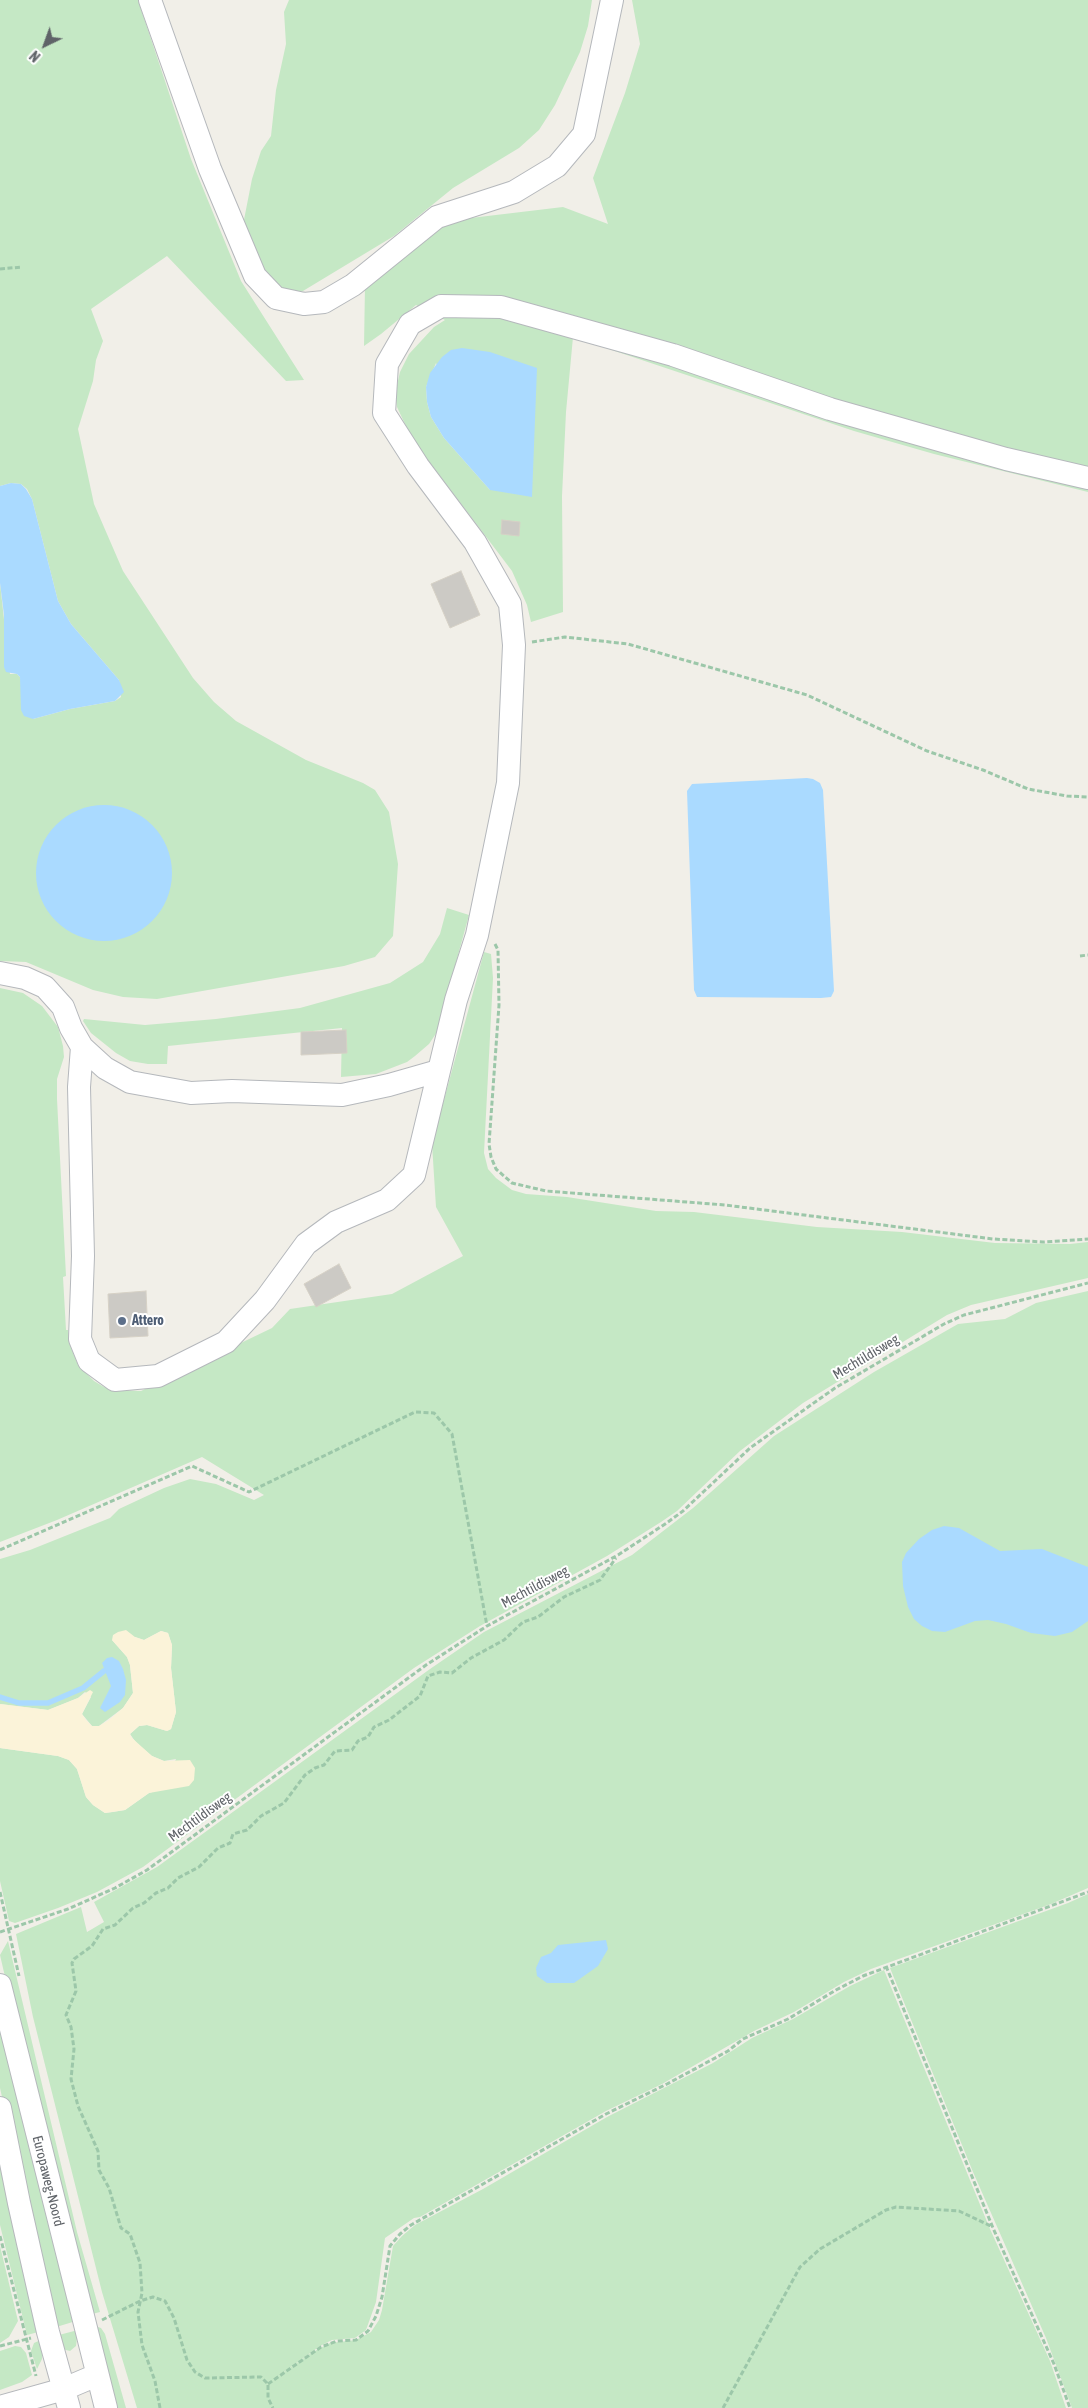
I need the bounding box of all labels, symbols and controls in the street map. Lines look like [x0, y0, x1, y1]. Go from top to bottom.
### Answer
north arrow [20, 20, 70, 70]
text: N [27, 47, 43, 65]
place label: Attero [132, 1313, 164, 1329]
marker: Attero [116, 1315, 128, 1327]
street label: Mechtildisweg [830, 1331, 902, 1383]
street label: Mechtildisweg [498, 1562, 572, 1612]
street label: Mechtildisweg [165, 1789, 235, 1845]
street label: Europaweg-Noord [29, 2134, 67, 2228]

